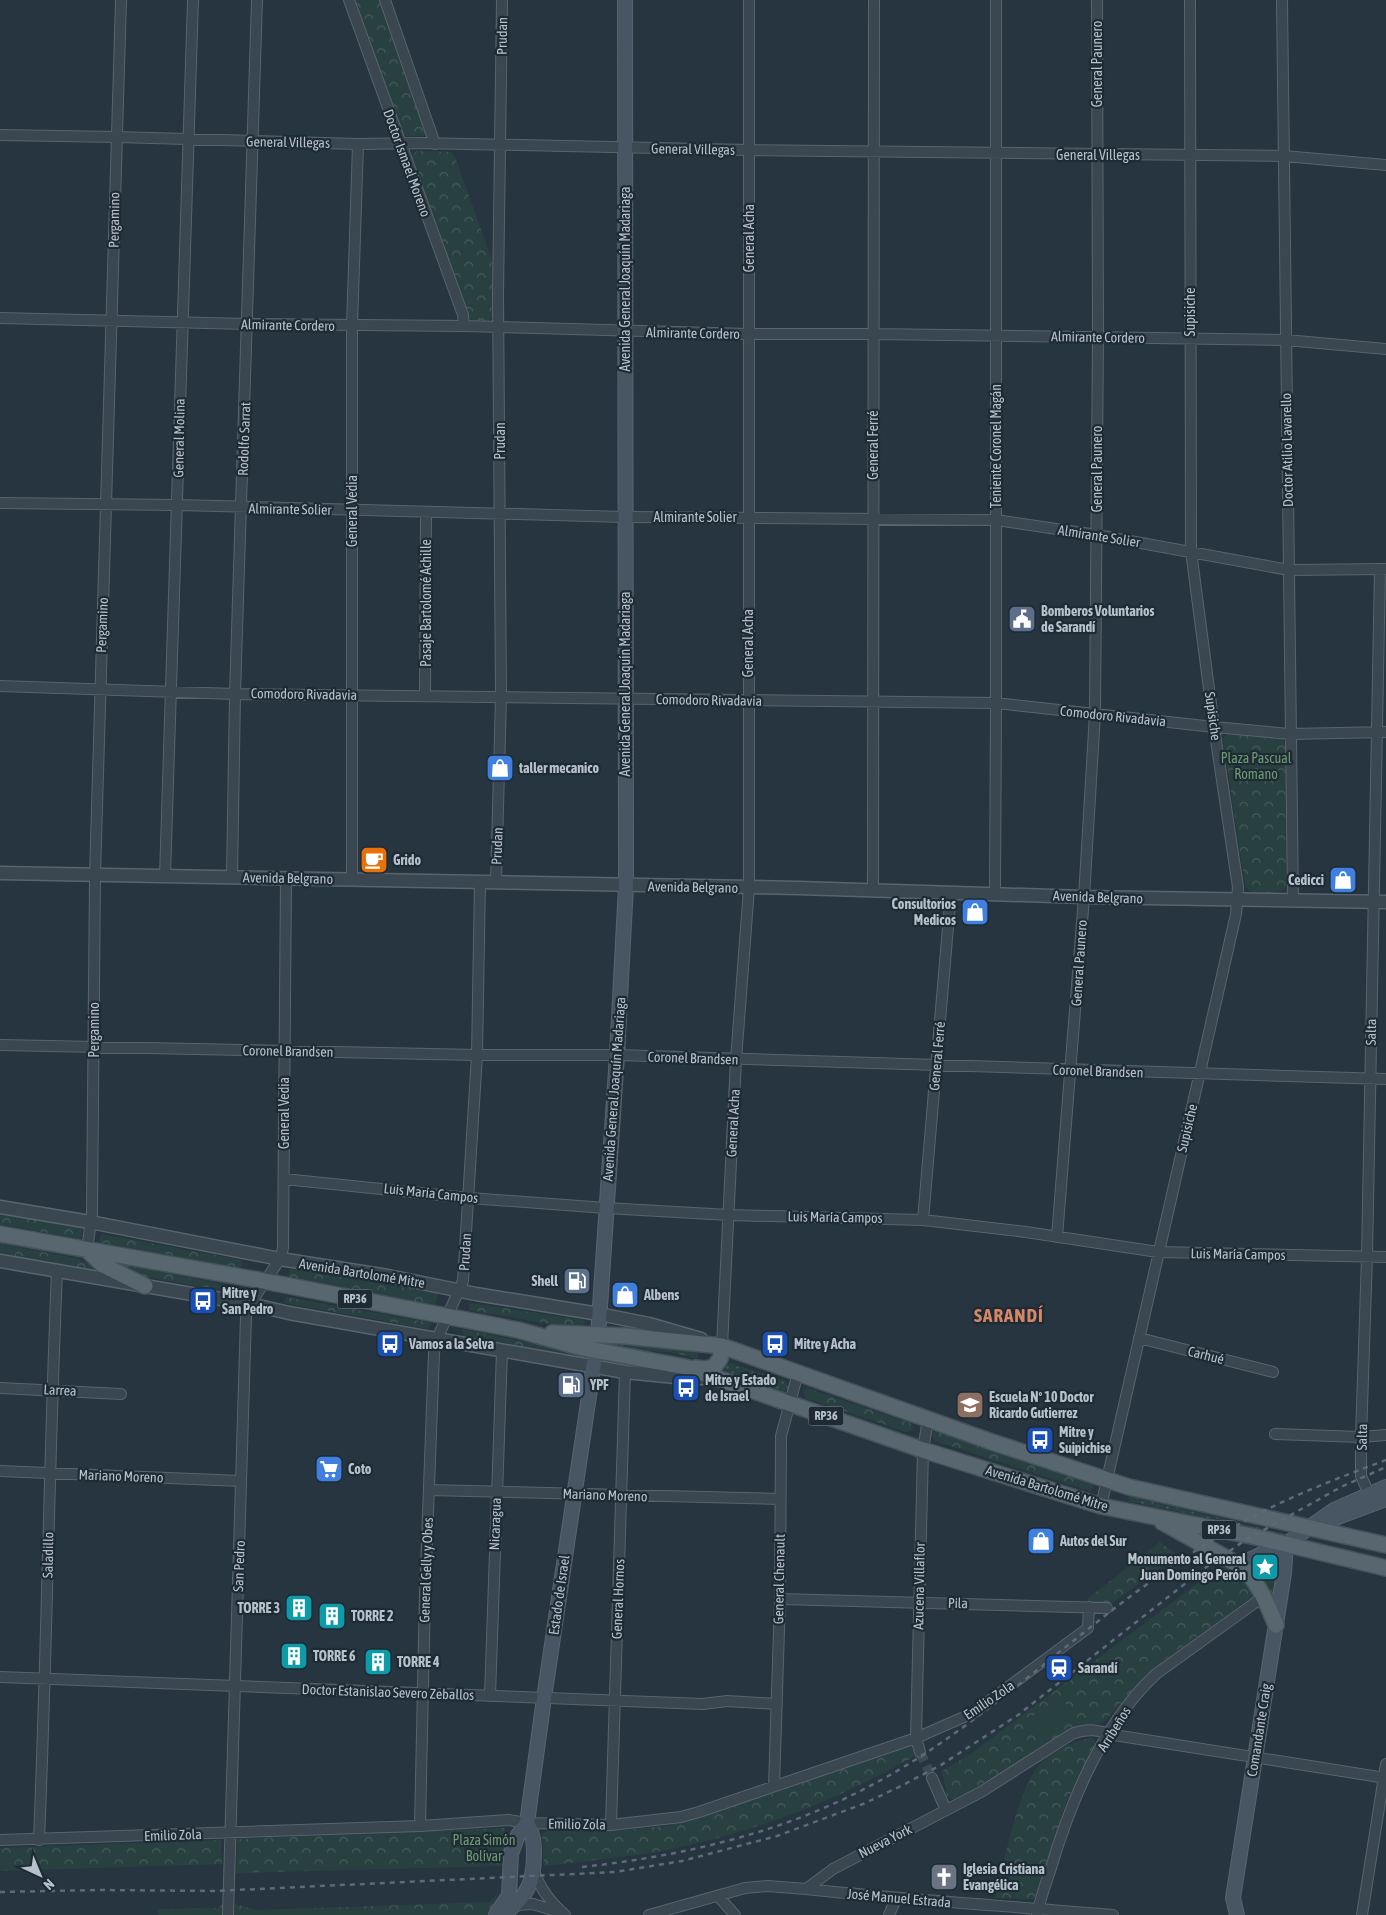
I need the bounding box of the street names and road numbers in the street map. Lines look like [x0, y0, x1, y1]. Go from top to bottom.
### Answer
street label: Prudan [494, 17, 510, 55]
street label: General Paunero [1089, 21, 1105, 107]
street label: Doctor Ismael Moreno [380, 107, 434, 219]
street label: General Villegas [246, 133, 330, 151]
street label: General Villegas [651, 140, 735, 158]
street label: General Villegas [1056, 147, 1140, 163]
street label: Avenida General Joaquín Madariaga [617, 187, 633, 371]
street label: Pergamino [106, 192, 122, 248]
street label: General Acha [741, 204, 757, 272]
street label: Supisiche [1182, 288, 1198, 337]
street label: Almirante Cordero [241, 316, 335, 334]
street label: Almirante Cordero [646, 324, 740, 342]
street label: Almirante Cordero [1051, 328, 1145, 346]
street label: Teniente Coronel Magán [988, 384, 1004, 508]
street label: Doctor Atilio Lavarello [1278, 393, 1296, 507]
street label: General Molina [170, 398, 188, 478]
street label: Rodolfo Sarrat [235, 402, 253, 476]
street label: General Ferré [865, 410, 881, 480]
street label: Prudan [492, 422, 508, 460]
street label: General Paunero [1089, 426, 1105, 512]
street label: General Vedia [344, 475, 360, 547]
street label: Almirante Solier [248, 500, 333, 518]
street label: Almirante Solier [653, 509, 737, 525]
street label: Almirante Solier [1057, 522, 1142, 551]
street label: Pasaje Bartolomé Achille [418, 539, 434, 667]
street label: Avenida General Joaquín Madariaga [617, 592, 633, 776]
street label: Pergamino [93, 597, 111, 653]
street label: General Acha [740, 609, 756, 677]
street label: Comodoro Rivadavia [251, 685, 357, 703]
street label: Comodoro Rivadavia [656, 691, 762, 709]
street label: Supisiche [1202, 691, 1224, 741]
street label: Comodoro Rivadavia [1059, 702, 1167, 730]
street label: Prudan [488, 827, 506, 865]
street label: Avenida Belgrano [243, 869, 333, 887]
street label: Avenida Belgrano [648, 878, 738, 896]
street label: Avenida Belgrano [1053, 887, 1143, 907]
street label: General Paunero [1068, 919, 1090, 1007]
street label: Avenida General Joaquín Madariaga [600, 996, 628, 1182]
street label: Pergamino [86, 1002, 102, 1058]
street label: Salta [1363, 1019, 1379, 1045]
street label: General Ferré [926, 1021, 948, 1091]
street label: Coronel Brandsen [242, 1042, 334, 1060]
street label: Coronel Brandsen [647, 1048, 739, 1068]
street label: Coronel Brandsen [1052, 1061, 1144, 1081]
street label: General Vedia [276, 1077, 292, 1149]
street label: General Acha [723, 1089, 743, 1157]
street label: Supisiche [1174, 1102, 1200, 1154]
street label: Luis María Campos [383, 1180, 479, 1206]
street label: Luis María Campos [787, 1208, 883, 1226]
street label: Prudan [456, 1233, 474, 1271]
street label: Luis María Campos [1190, 1245, 1286, 1263]
street label: Avenida Bartolomé Mitre [298, 1255, 426, 1291]
road number: RP36 [338, 1290, 372, 1308]
street label: Carhué [1186, 1343, 1226, 1367]
street label: Larrea [43, 1381, 77, 1399]
road number: RP36 [808, 1406, 844, 1425]
street label: Salta [1354, 1424, 1370, 1450]
street label: Avenida Bartolomé Mitre [984, 1462, 1110, 1514]
street label: Mariano Moreno [78, 1467, 164, 1485]
street label: Mariano Moreno [562, 1486, 648, 1504]
street label: Nicaragua [486, 1497, 504, 1551]
street label: General Gelly y Obes [416, 1517, 436, 1623]
road number: RP36 [1202, 1520, 1236, 1540]
street label: Saladillo [40, 1532, 56, 1578]
street label: General Chenault [770, 1534, 788, 1624]
street label: San Pedro [230, 1540, 248, 1592]
street label: Azucena Villaflor [910, 1541, 928, 1630]
street label: Estado de Israel [545, 1554, 573, 1636]
street label: General Hornos [609, 1559, 627, 1639]
street label: Pila [948, 1595, 968, 1611]
street label: Emilio Zola [961, 1677, 1017, 1723]
street label: Doctor Estanislao Severo Zeballos [301, 1681, 475, 1703]
street label: Comandante Craig [1244, 1682, 1274, 1778]
street label: Arribeños [1094, 1704, 1134, 1754]
street label: Emilio Zola [548, 1815, 606, 1833]
street label: Nueva York [856, 1821, 914, 1861]
street label: Emilio Zola [144, 1826, 202, 1844]
street label: José Manuel Estrada [846, 1885, 952, 1911]

